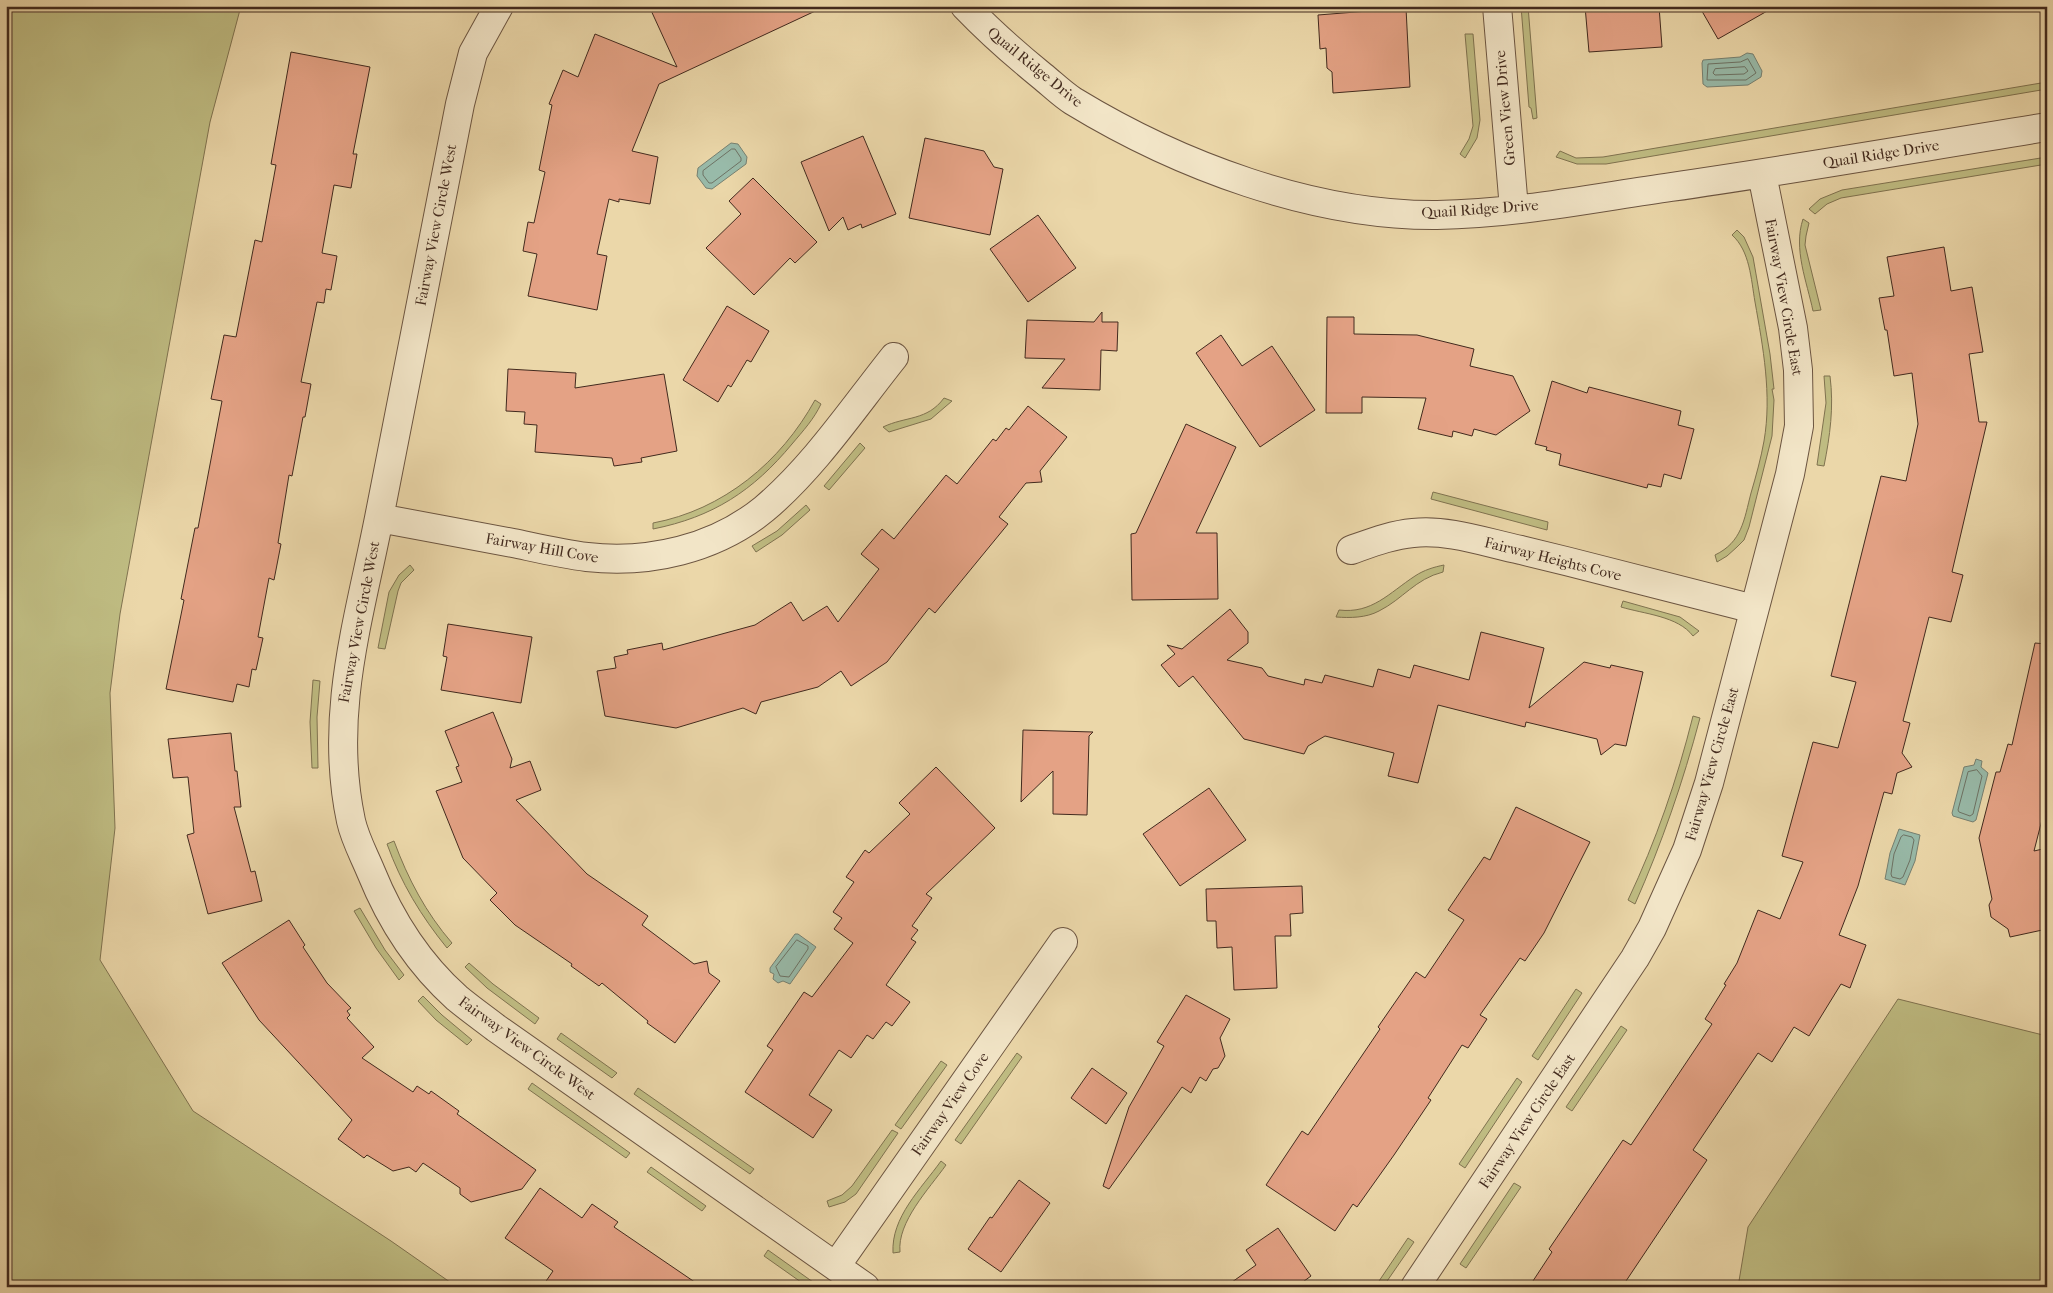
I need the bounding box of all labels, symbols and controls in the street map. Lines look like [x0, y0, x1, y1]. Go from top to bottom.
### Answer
street label: Quail Ridge Drive [984, 23, 1087, 111]
street label: Green View Drive [1491, 49, 1519, 167]
street label: Quail Ridge Drive [1822, 136, 1941, 172]
street label: Fairway View Circle West [411, 142, 461, 307]
street label: Quail Ridge Drive [1421, 196, 1540, 222]
street label: Fairway View Circle East [1761, 217, 1807, 378]
street label: Fairway Hill Cove [484, 529, 601, 567]
street label: Fairway Heights Cove [1483, 533, 1624, 585]
street label: Fairway View Circle West [334, 539, 384, 704]
street label: Fairway View Circle East [1681, 684, 1743, 843]
street label: Fairway View Circle West [455, 992, 599, 1104]
street label: Fairway View Cove [908, 1048, 993, 1159]
street label: Fairway View Circle East [1475, 1049, 1579, 1192]

